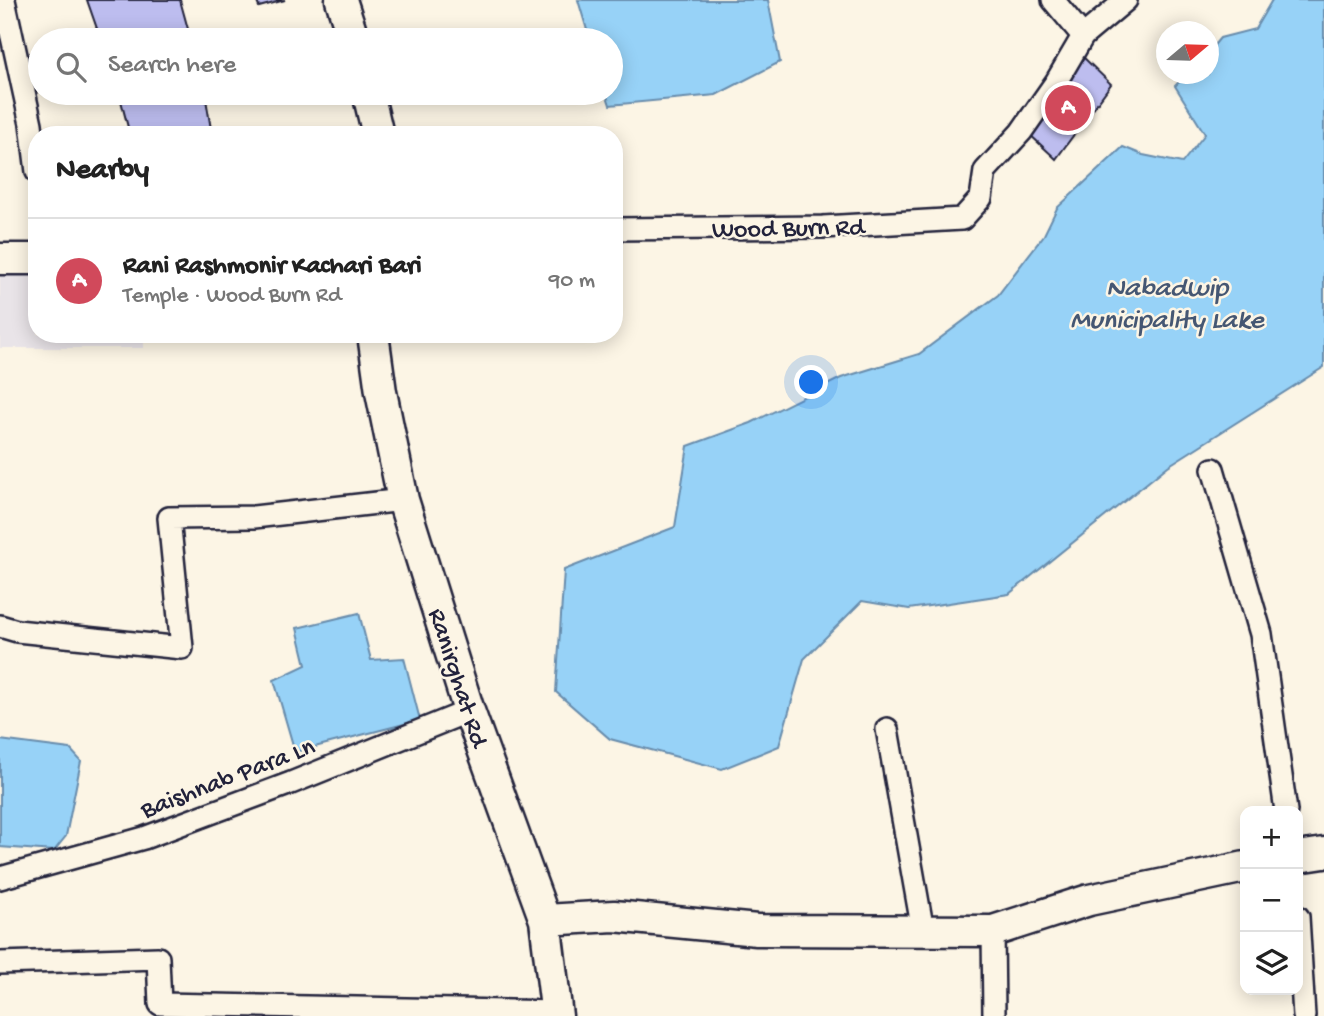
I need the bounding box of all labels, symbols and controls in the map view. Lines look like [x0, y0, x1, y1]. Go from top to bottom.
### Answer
north arrow [1156, 21, 1219, 84]
search box [28, 28, 623, 105]
icon: search [52, 48, 90, 86]
text: Search here [108, 51, 236, 82]
pin: A [1045, 82, 1091, 134]
text: Nearby [56, 154, 149, 189]
street label: Wood Burn Rd [712, 214, 866, 247]
text: Rani Rashmonir Kachari Bari [123, 252, 422, 283]
text: A [72, 268, 86, 295]
text: 90 m [549, 268, 595, 295]
water label: Nabadwip Municipality Lake [1070, 273, 1265, 338]
text: Temple · Wood Burn Rd [123, 283, 341, 310]
your location [794, 365, 828, 399]
street label: Ranirghat Rd [419, 605, 493, 753]
street label: Baishnab Para Ln [136, 733, 321, 828]
map controls [1240, 806, 1303, 995]
button: + [1240, 806, 1303, 869]
button: − [1240, 869, 1303, 932]
button: layers [1240, 932, 1303, 995]

